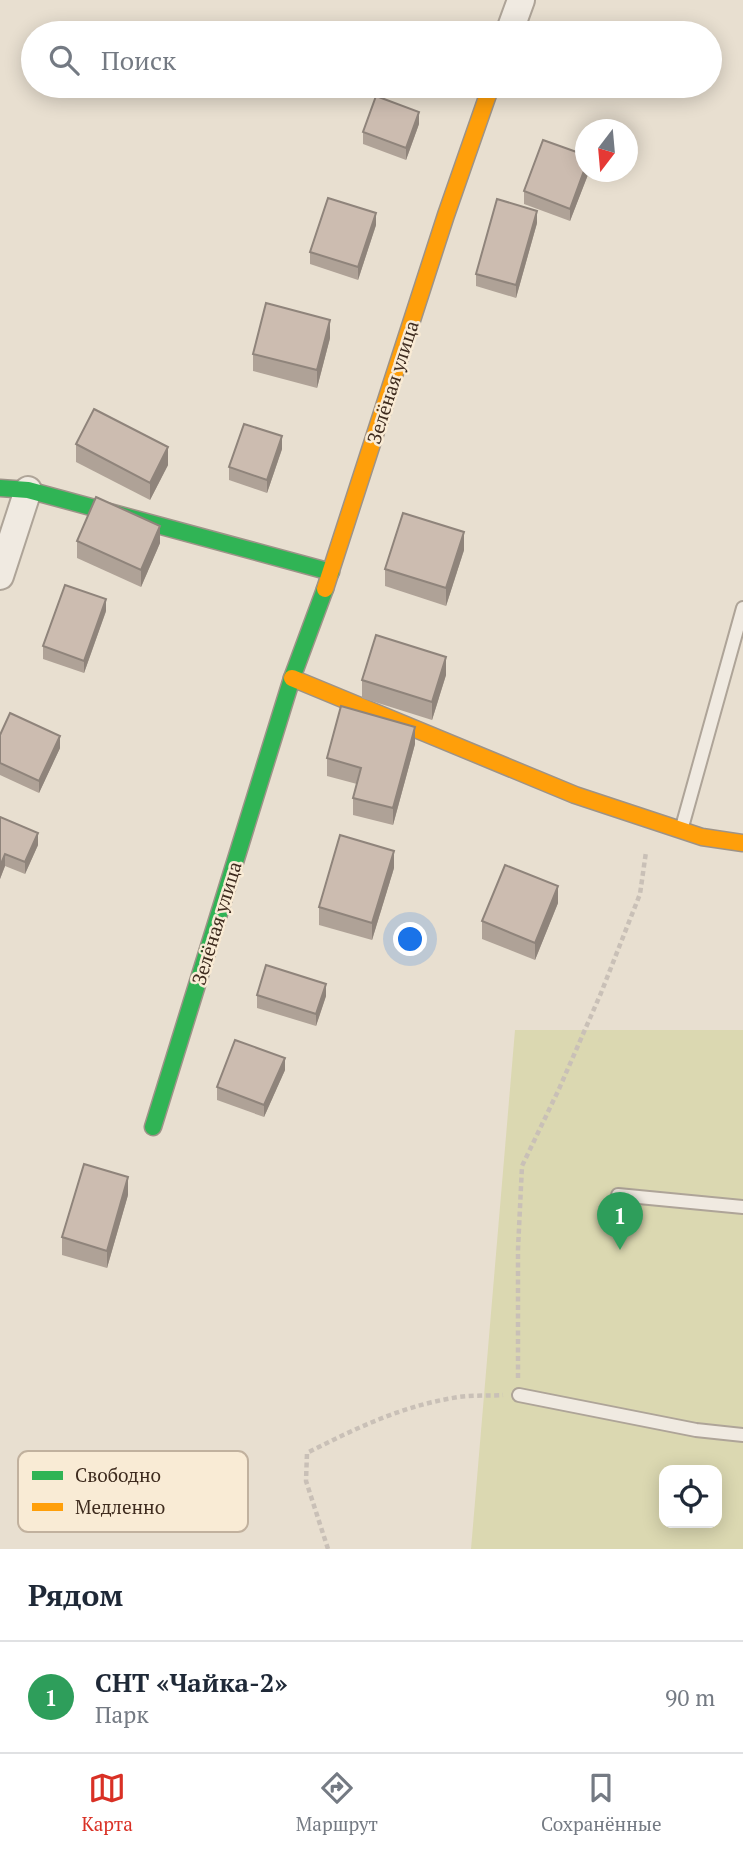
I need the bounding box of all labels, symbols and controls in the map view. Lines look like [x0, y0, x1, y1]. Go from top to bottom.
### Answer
search box [21, 21, 722, 98]
icon: search [45, 41, 83, 79]
text: Поиск [101, 43, 176, 77]
north arrow [575, 119, 638, 182]
street label: Зелёная улица [360, 317, 424, 447]
street label: Зелёная улица [185, 858, 247, 988]
your location [393, 922, 427, 956]
pin: 1 [597, 1192, 643, 1250]
legend [18, 1451, 248, 1532]
text: Свободно [75, 1462, 161, 1487]
map controls [659, 1465, 722, 1528]
button: locate [659, 1465, 722, 1528]
text: Медленно [75, 1494, 165, 1519]
text: Рядом [28, 1575, 123, 1615]
text: СНТ «Чайка-2» [95, 1665, 288, 1699]
text: 1 [45, 1682, 58, 1713]
text: 90 m [665, 1682, 715, 1713]
text: Парк [95, 1699, 149, 1730]
tab: Карта [82, 1769, 133, 1836]
tab: Маршрут [296, 1769, 378, 1836]
tab: Сохранённые [541, 1769, 662, 1836]

